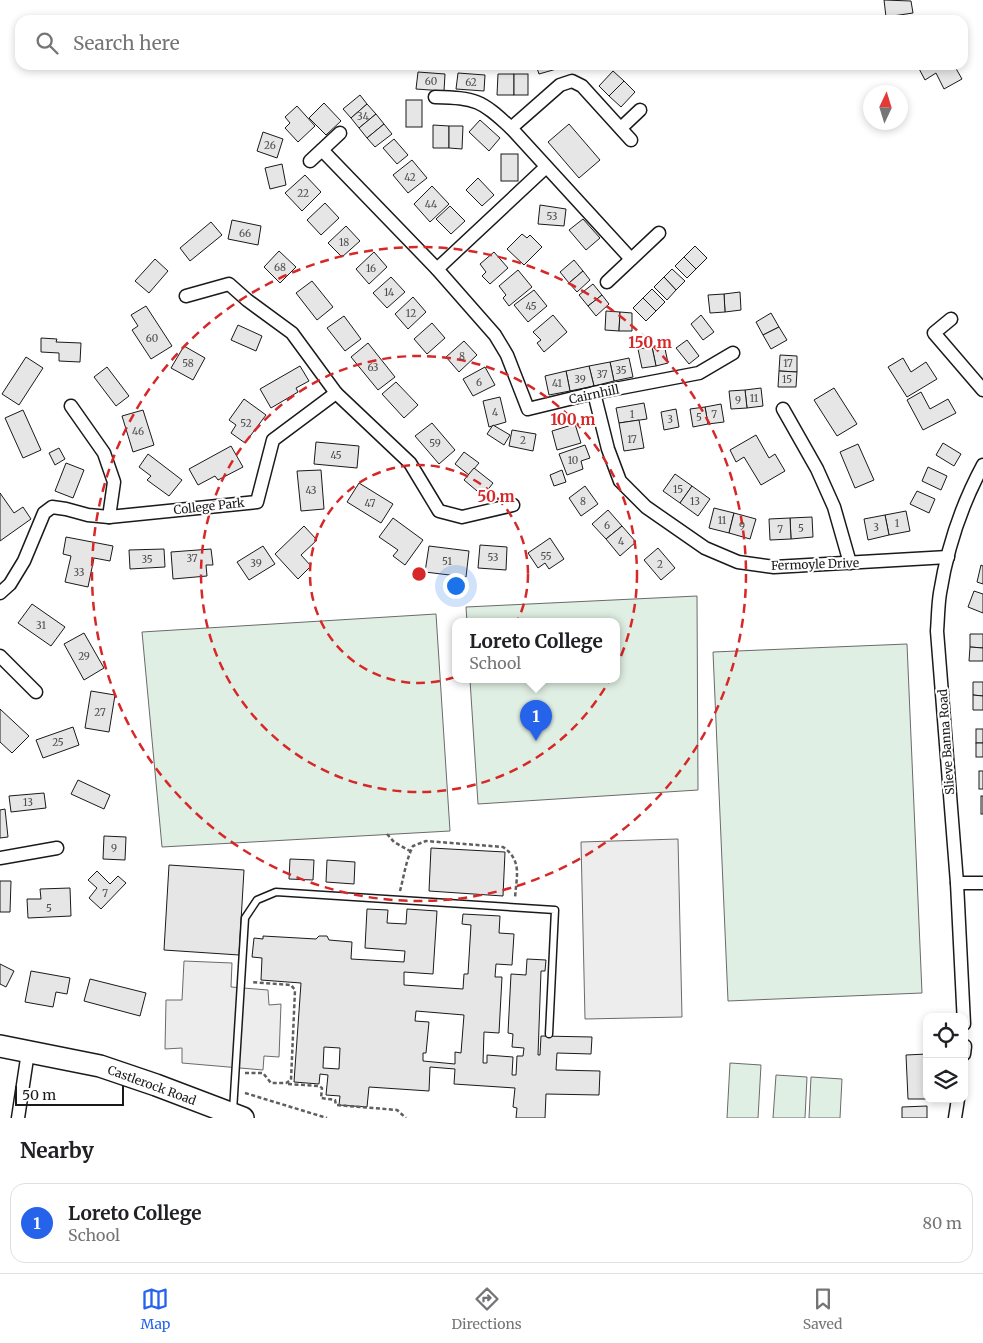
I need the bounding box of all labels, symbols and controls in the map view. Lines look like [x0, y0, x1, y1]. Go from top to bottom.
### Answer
search box [15, 15, 968, 70]
icon: search [33, 29, 61, 57]
text: Search here [73, 31, 180, 55]
house number: 60 [425, 75, 437, 88]
house number: 62 [465, 76, 477, 89]
north arrow [863, 85, 908, 130]
house number: 34 [357, 110, 369, 123]
house number: 26 [264, 139, 276, 152]
house number: 42 [404, 171, 416, 184]
house number: 22 [297, 187, 309, 200]
house number: 44 [425, 198, 437, 211]
house number: 53 [546, 210, 558, 223]
house number: 66 [239, 227, 251, 240]
house number: 18 [339, 236, 349, 249]
house number: 68 [274, 261, 286, 274]
house number: 16 [366, 262, 376, 275]
house number: 14 [384, 286, 394, 299]
house number: 45 [525, 300, 537, 313]
house number: 12 [406, 307, 416, 320]
house number: 60 [146, 332, 158, 345]
text: 150 m [628, 333, 672, 352]
house number: 8 [459, 350, 465, 363]
house number: 58 [182, 357, 194, 370]
house number: 17 [783, 357, 793, 370]
house number: 63 [367, 361, 379, 374]
house number: 35 [615, 364, 627, 377]
house number: 37 [596, 368, 608, 381]
house number: 39 [574, 373, 586, 386]
house number: 15 [782, 373, 792, 386]
house number: 6 [476, 376, 482, 389]
house number: 41 [552, 377, 562, 390]
street label: Cairnhill [568, 381, 621, 407]
house number: 11 [750, 392, 759, 405]
house number: 9 [735, 394, 741, 407]
house number: 4 [492, 406, 498, 419]
house number: 1 [630, 408, 635, 421]
house number: 7 [711, 408, 717, 421]
text: 100 m [551, 410, 595, 429]
house number: 5 [696, 411, 702, 424]
house number: 3 [667, 413, 673, 426]
house number: 52 [240, 417, 252, 430]
house number: 46 [132, 425, 144, 438]
house number: 17 [627, 433, 637, 446]
house number: 2 [520, 434, 526, 447]
house number: 59 [429, 437, 441, 450]
house number: 45 [330, 449, 342, 462]
house number: 10 [568, 454, 578, 467]
house number: 15 [673, 483, 683, 496]
house number: 43 [305, 484, 317, 497]
text: 50 m [477, 487, 515, 506]
street label: College Park [173, 495, 246, 517]
house number: 8 [580, 495, 586, 508]
house number: 13 [690, 495, 700, 508]
house number: 47 [365, 497, 376, 510]
house number: 11 [718, 514, 727, 527]
house number: 1 [895, 517, 900, 530]
house number: 6 [604, 519, 610, 532]
house number: 9 [739, 520, 745, 533]
house number: 3 [873, 521, 879, 534]
house number: 5 [798, 522, 804, 535]
house number: 7 [777, 523, 783, 536]
house number: 4 [618, 535, 624, 548]
house number: 55 [540, 550, 552, 563]
house number: 53 [487, 551, 499, 564]
house number: 37 [186, 552, 198, 565]
house number: 35 [141, 553, 153, 566]
house number: 51 [442, 555, 452, 568]
street label: Fermoyle Drive [771, 555, 859, 573]
house number: 39 [250, 557, 262, 570]
house number: 2 [657, 558, 663, 571]
centre of rings [410, 565, 428, 583]
house number: 33 [74, 566, 85, 579]
your location [443, 573, 469, 599]
popup [452, 618, 620, 683]
house number: 31 [36, 619, 46, 632]
text: Loreto College [469, 629, 603, 653]
house number: 29 [78, 650, 90, 663]
text: School [469, 653, 521, 673]
street label: Slieve Banna Road [935, 689, 957, 795]
pin: 1 [520, 700, 552, 741]
house number: 27 [94, 706, 106, 719]
house number: 25 [52, 736, 64, 749]
house number: 13 [23, 796, 33, 809]
house number: 9 [111, 842, 117, 855]
house number: 7 [102, 887, 108, 900]
house number: 5 [46, 902, 52, 915]
map controls [923, 1013, 968, 1103]
button: locate [923, 1013, 968, 1058]
button: layers [923, 1058, 968, 1103]
street label: Castlerock Road [106, 1062, 198, 1108]
scale bar [15, 1083, 124, 1106]
text: 50 m [22, 1086, 56, 1104]
text: Nearby [20, 1137, 94, 1164]
text: Loreto College [68, 1201, 202, 1225]
text: 1 [33, 1213, 41, 1233]
text: 80 m [923, 1213, 962, 1233]
text: School [68, 1225, 120, 1245]
tab: Map [141, 1285, 170, 1333]
tab: Directions [452, 1285, 522, 1333]
tab: Saved [803, 1285, 842, 1333]

